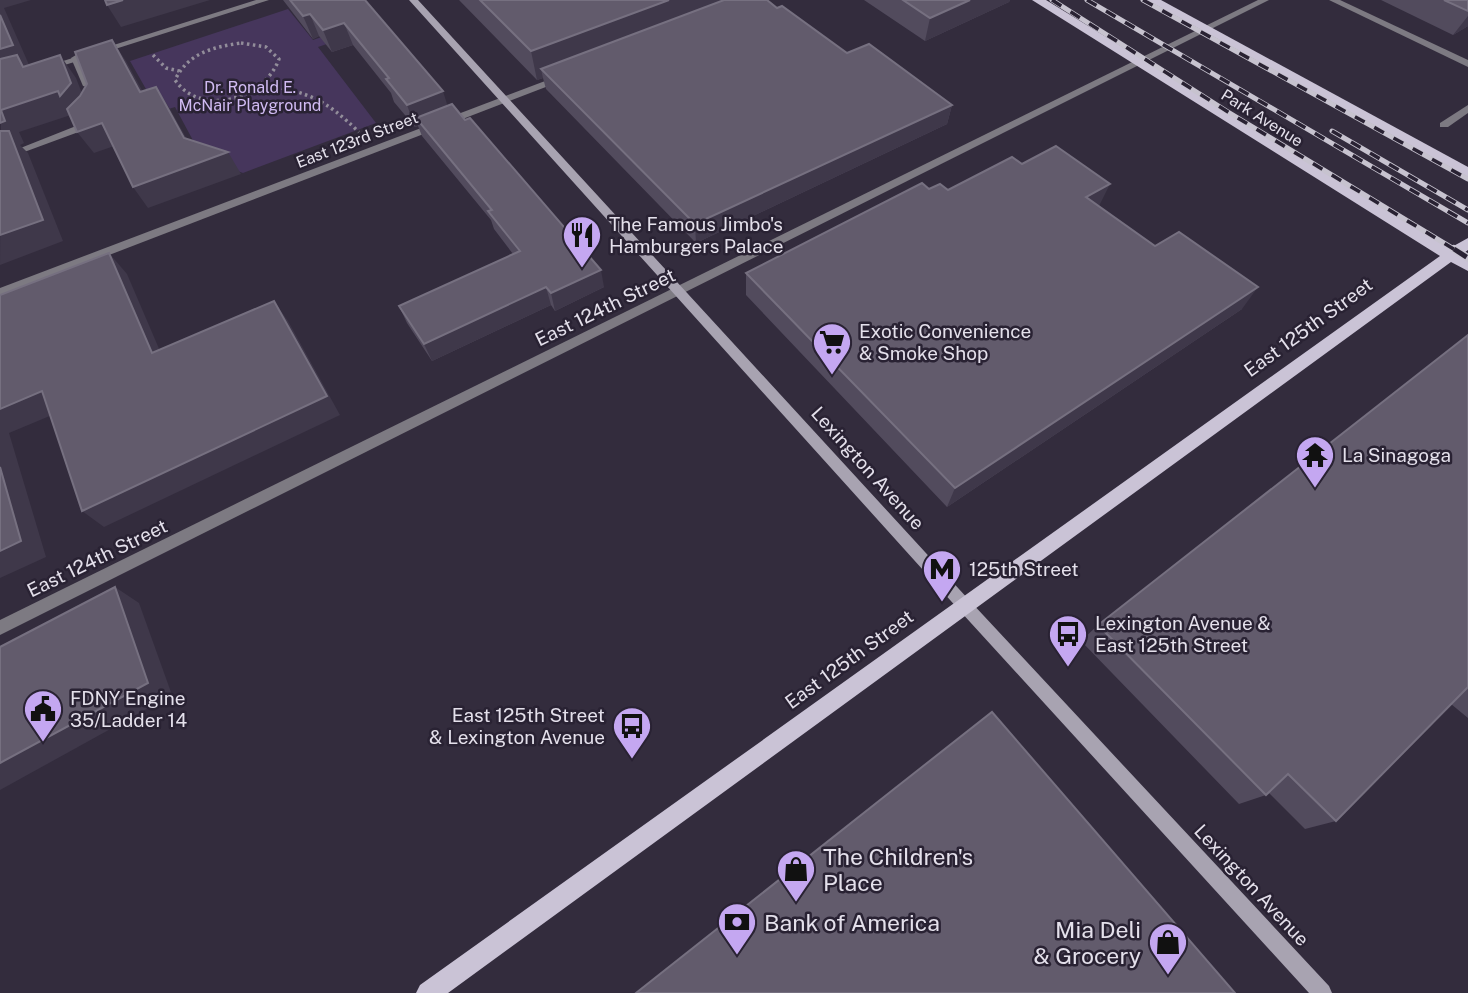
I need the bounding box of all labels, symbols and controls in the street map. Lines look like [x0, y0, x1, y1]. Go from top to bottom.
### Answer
park label: Dr. Ronald E. McNair Playground [179, 78, 321, 115]
street label: Park Avenue [1218, 85, 1306, 151]
street label: East 123rd Street [293, 108, 421, 172]
place label: The Famous Jimbo's Hamburgers Palace [609, 213, 783, 257]
restaurant icon: The Famous Jimbo's Hamburgers Palace [561, 214, 603, 269]
street label: East 124th Street [531, 264, 679, 350]
street label: East 125th Street [1240, 273, 1376, 381]
place label: Exotic Convenience & Smoke Shop [859, 320, 1031, 364]
supermarket icon: Exotic Convenience & Smoke Shop [811, 321, 853, 376]
street label: Lexington Avenue [807, 402, 929, 534]
temple icon: La Sinagoga [1294, 434, 1336, 489]
place label: La Sinagoga [1342, 444, 1451, 466]
street label: East 124th Street [23, 515, 171, 601]
metro station icon: 125th Street [921, 548, 963, 603]
place label: 125th Street [969, 558, 1079, 580]
street label: East 125th Street [781, 605, 917, 713]
place label: Lexington Avenue & East 125th Street [1095, 612, 1271, 656]
bus stop icon: Lexington Avenue & East 125th Street [1047, 613, 1089, 668]
place label: FDNY Engine 35/Ladder 14 [70, 687, 187, 731]
public building icon: FDNY Engine 35/Ladder 14 [22, 688, 64, 743]
place label: East 125th Street & Lexington Avenue [429, 704, 605, 748]
bus stop icon: East 125th Street & Lexington Avenue [611, 705, 653, 760]
street label: Lexington Avenue [1190, 820, 1314, 950]
place label: The Children's Place [823, 843, 973, 896]
shop icon: The Children's Place [775, 848, 817, 903]
bank icon: Bank of America [716, 901, 758, 956]
place label: Bank of America [764, 909, 940, 936]
place label: Mia Deli & Grocery [1033, 916, 1141, 969]
shop icon: Mia Deli & Grocery [1147, 921, 1189, 976]

